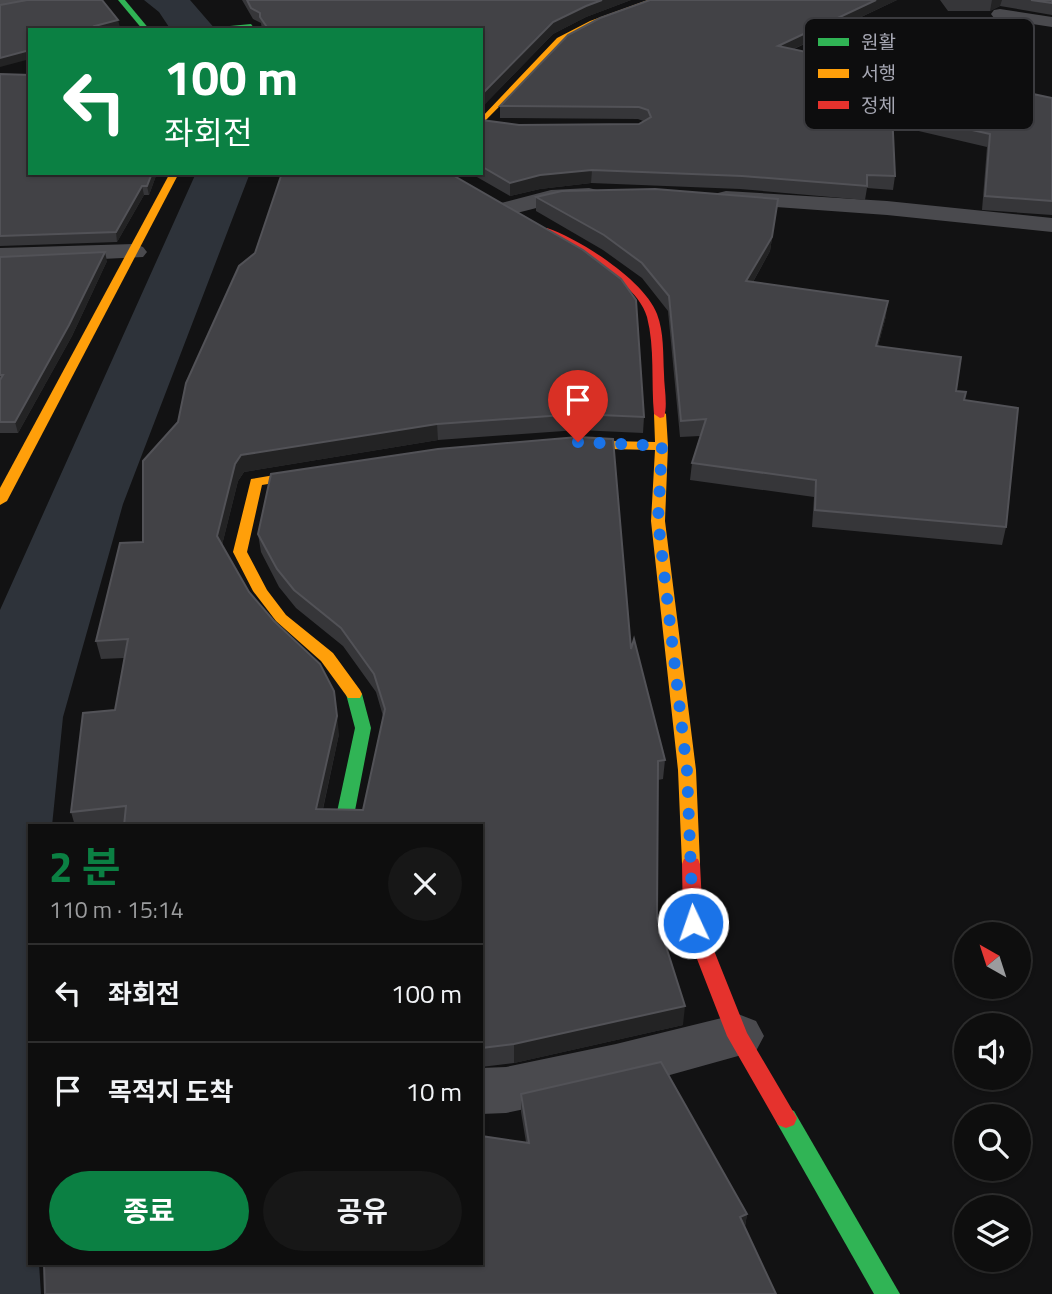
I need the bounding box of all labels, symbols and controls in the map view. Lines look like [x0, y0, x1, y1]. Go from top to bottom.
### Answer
legend [804, 18, 1034, 130]
text: 원활 [861, 27, 896, 56]
text: 100 m [164, 39, 298, 114]
icon: left [49, 56, 140, 147]
text: 서행 [861, 58, 896, 87]
text: 정체 [861, 90, 896, 119]
text: 좌회전 [164, 108, 252, 156]
pin [548, 370, 608, 442]
icon: arrive [559, 381, 597, 419]
text: 2 분 [49, 834, 120, 898]
button: close [388, 847, 462, 921]
position arrow [656, 886, 730, 960]
text: 110 m · 15:14 [49, 892, 184, 927]
north arrow [954, 922, 1031, 999]
map controls [954, 922, 1031, 1272]
icon: left [49, 974, 87, 1012]
text: 좌회전 [108, 974, 180, 1013]
text: 100 m [391, 974, 462, 1013]
button: sound [954, 1013, 1031, 1090]
icon: arrive [49, 1072, 87, 1110]
text: 목적지 도착 [108, 1072, 233, 1111]
text: 10 m [405, 1072, 462, 1111]
button: search [954, 1104, 1031, 1181]
button: 종료 [49, 1171, 249, 1251]
button: 공유 [263, 1171, 462, 1251]
button: layers [954, 1195, 1031, 1272]

